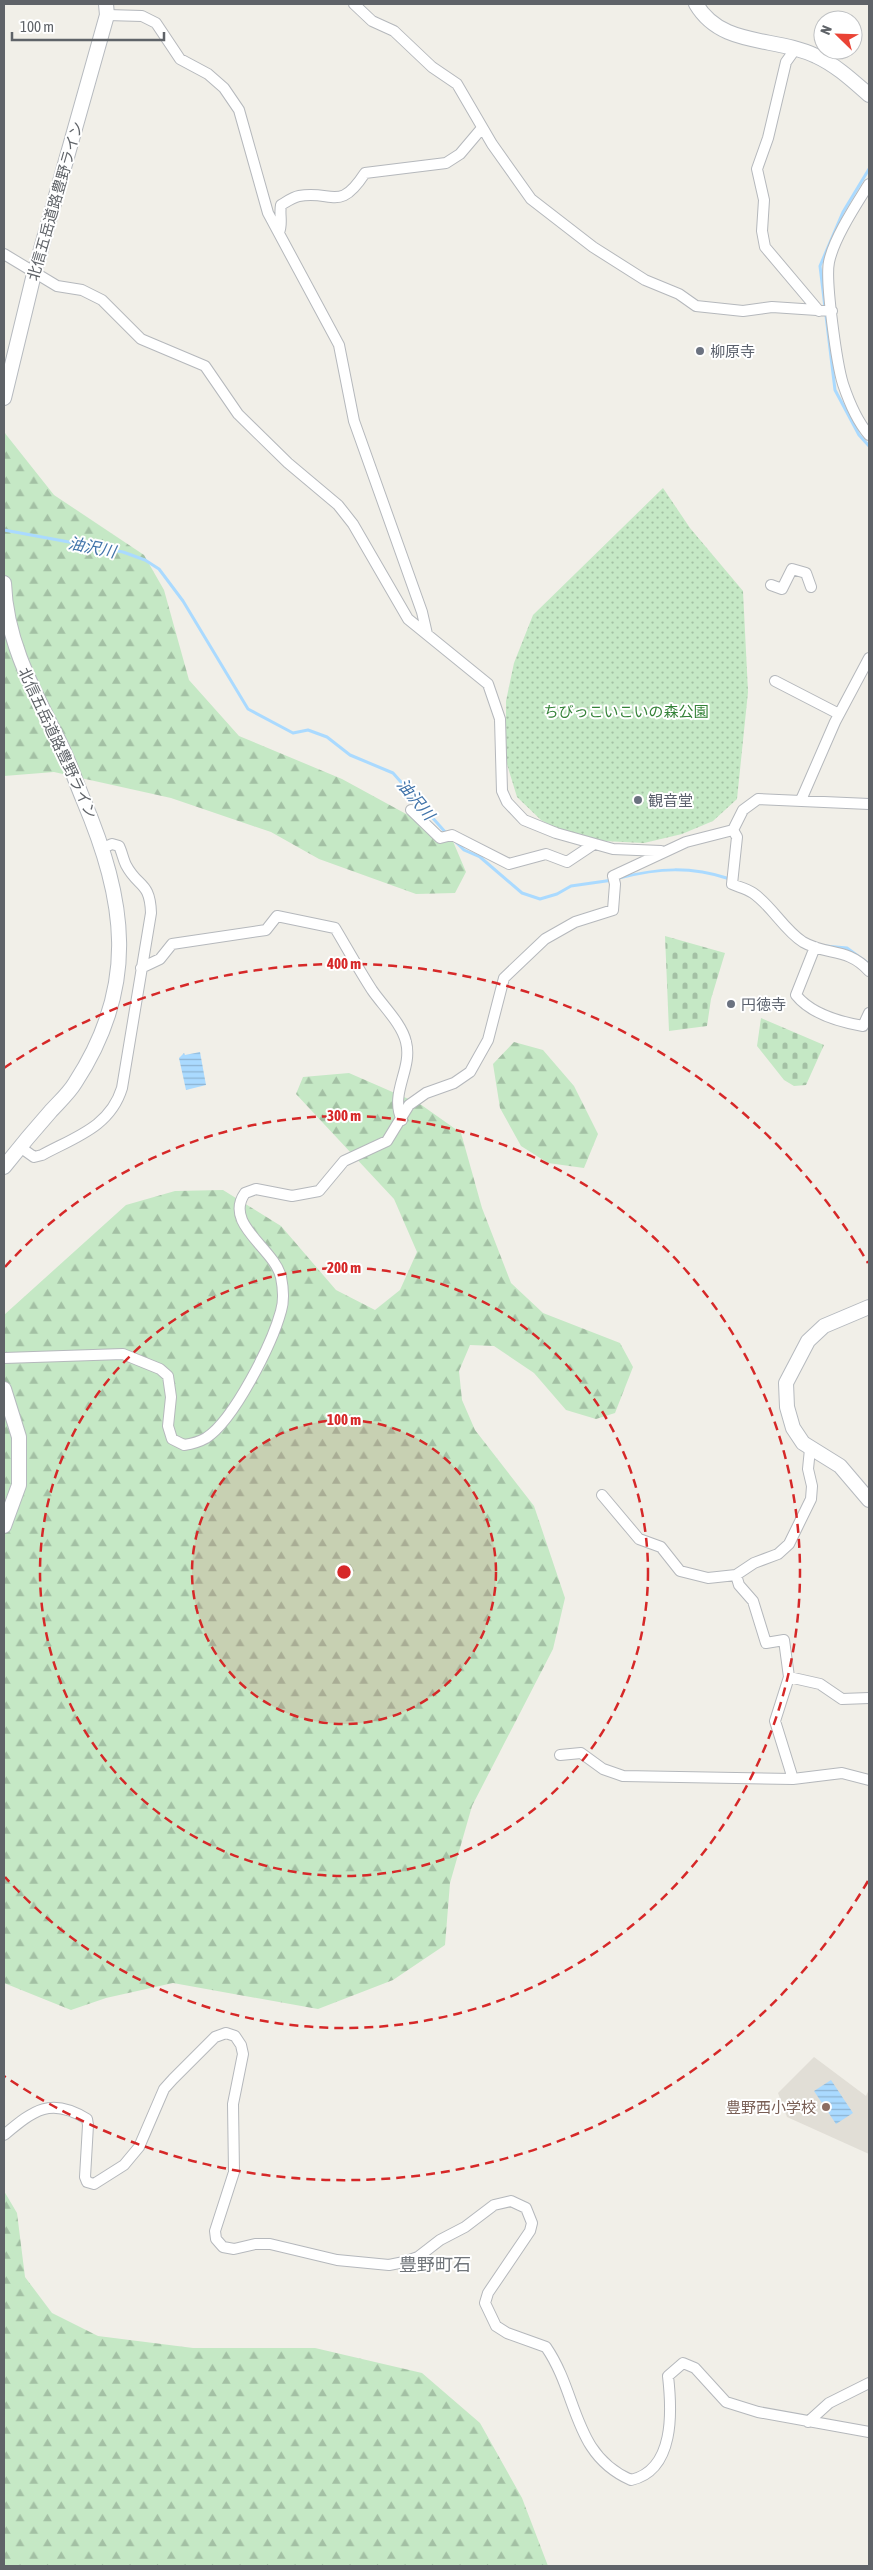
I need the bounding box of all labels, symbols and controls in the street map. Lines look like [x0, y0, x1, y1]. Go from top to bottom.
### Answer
scale bar [12, 10, 165, 42]
north arrow [813, 10, 863, 60]
text: 100 m [20, 18, 54, 35]
text: N [817, 23, 835, 37]
street label: 北信五岳道路豊野ライン [24, 119, 86, 283]
place label: 柳原寺 [710, 343, 755, 360]
marker: 柳原寺 [694, 345, 706, 357]
water label: 油沢川 [67, 534, 119, 561]
street label: 北信五岳道路豊野ライン [15, 665, 101, 821]
park label: ちびっこいこいの森公園 [543, 703, 709, 720]
water label: 油沢川 [394, 775, 440, 825]
place label: 観音堂 [648, 792, 693, 809]
marker: 観音堂 [632, 794, 644, 806]
text: 400 m [326, 955, 361, 972]
place label: 円徳寺 [741, 996, 786, 1013]
marker: 円徳寺 [725, 998, 737, 1010]
text: 300 m [327, 1107, 361, 1124]
text: 200 m [327, 1259, 361, 1276]
text: 100 m [327, 1411, 361, 1428]
centre of rings [335, 1563, 353, 1581]
place label: 豊野西小学校 [726, 2099, 816, 2116]
marker: 豊野西小学校 [820, 2101, 832, 2113]
district label: 豊野町石 [399, 2254, 471, 2275]

